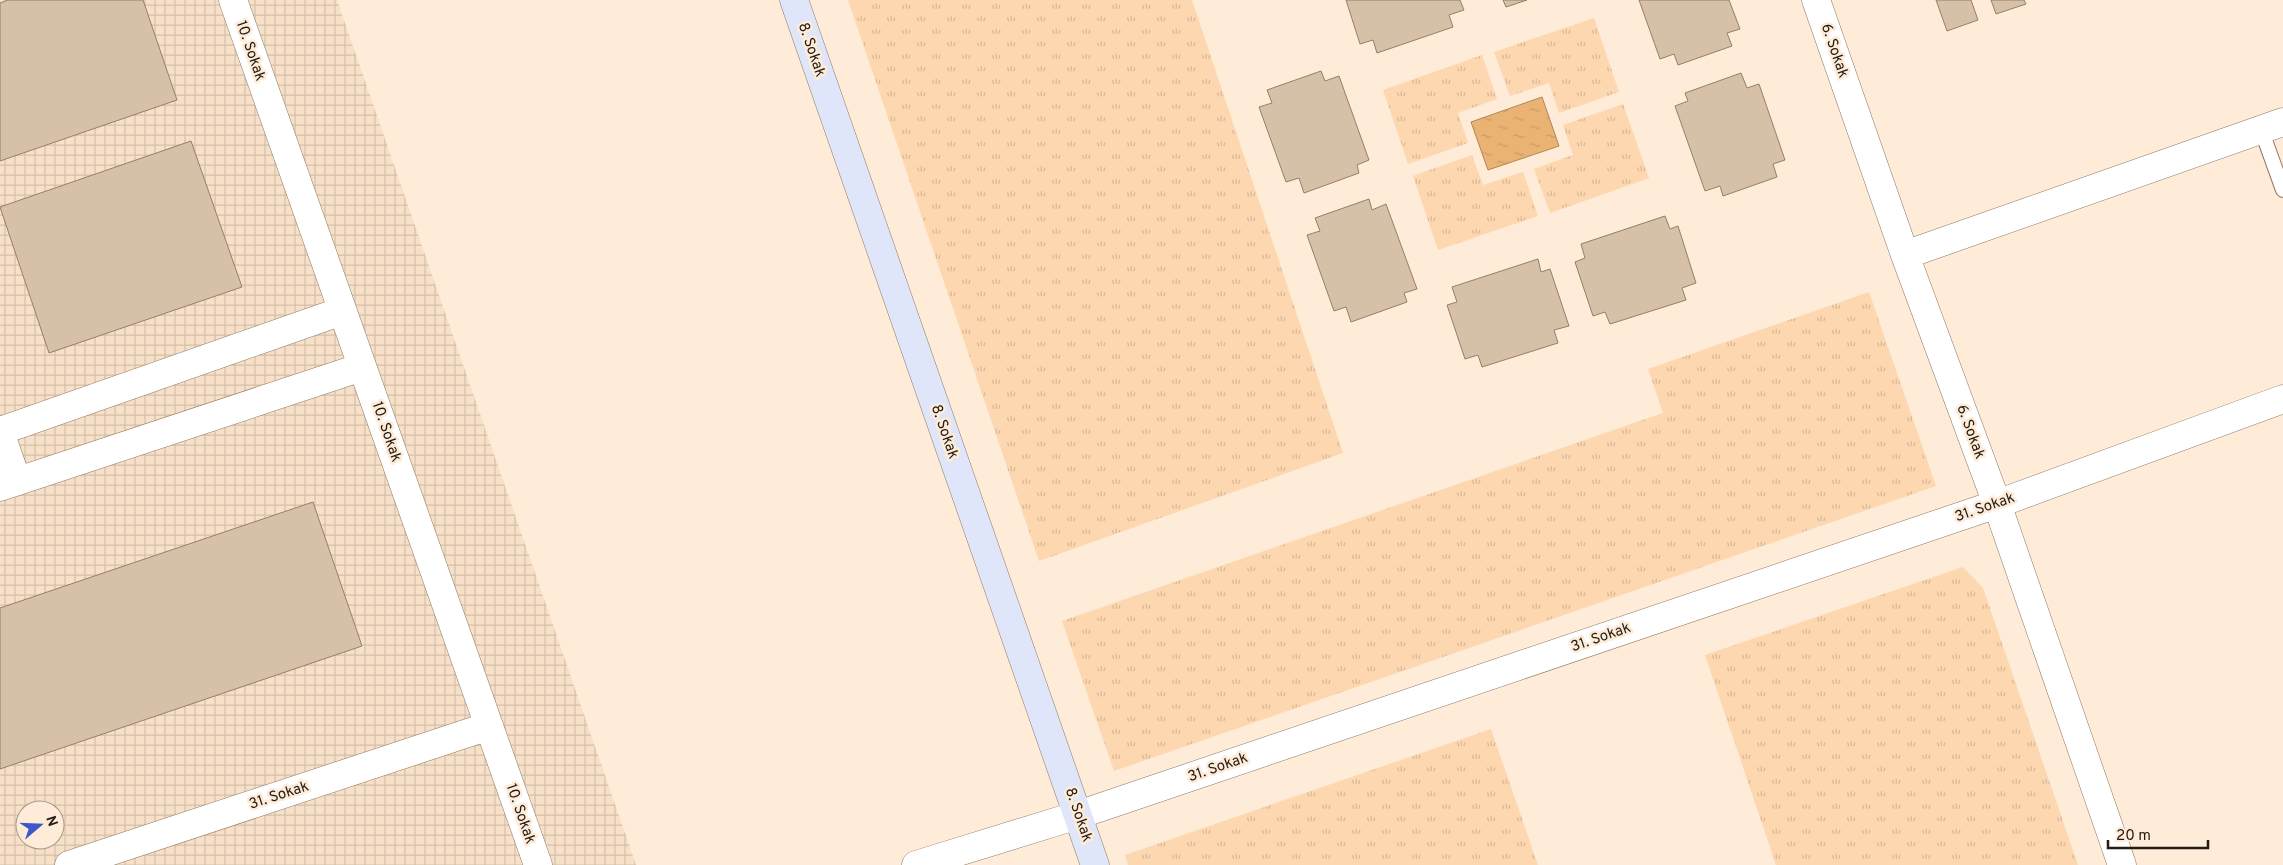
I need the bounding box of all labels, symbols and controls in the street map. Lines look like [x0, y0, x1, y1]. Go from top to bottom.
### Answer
street label: 10. Sokak [231, 18, 269, 84]
street label: 8. Sokak [793, 20, 829, 80]
street label: 6. Sokak [1816, 21, 1852, 81]
street label: 10. Sokak [367, 399, 405, 465]
street label: 8. Sokak [926, 402, 962, 462]
street label: 6. Sokak [1951, 402, 1989, 462]
street label: 31. Sokak [1953, 489, 2017, 527]
street label: 31. Sokak [1569, 619, 1633, 657]
street label: 31. Sokak [1186, 749, 1250, 787]
street label: 31. Sokak [247, 777, 311, 815]
street label: 10. Sokak [501, 781, 539, 847]
street label: 8. Sokak [1060, 785, 1096, 845]
north arrow [15, 800, 65, 850]
text: N [41, 814, 61, 829]
scale bar [2108, 818, 2208, 850]
text: 20 m [2116, 827, 2151, 846]

